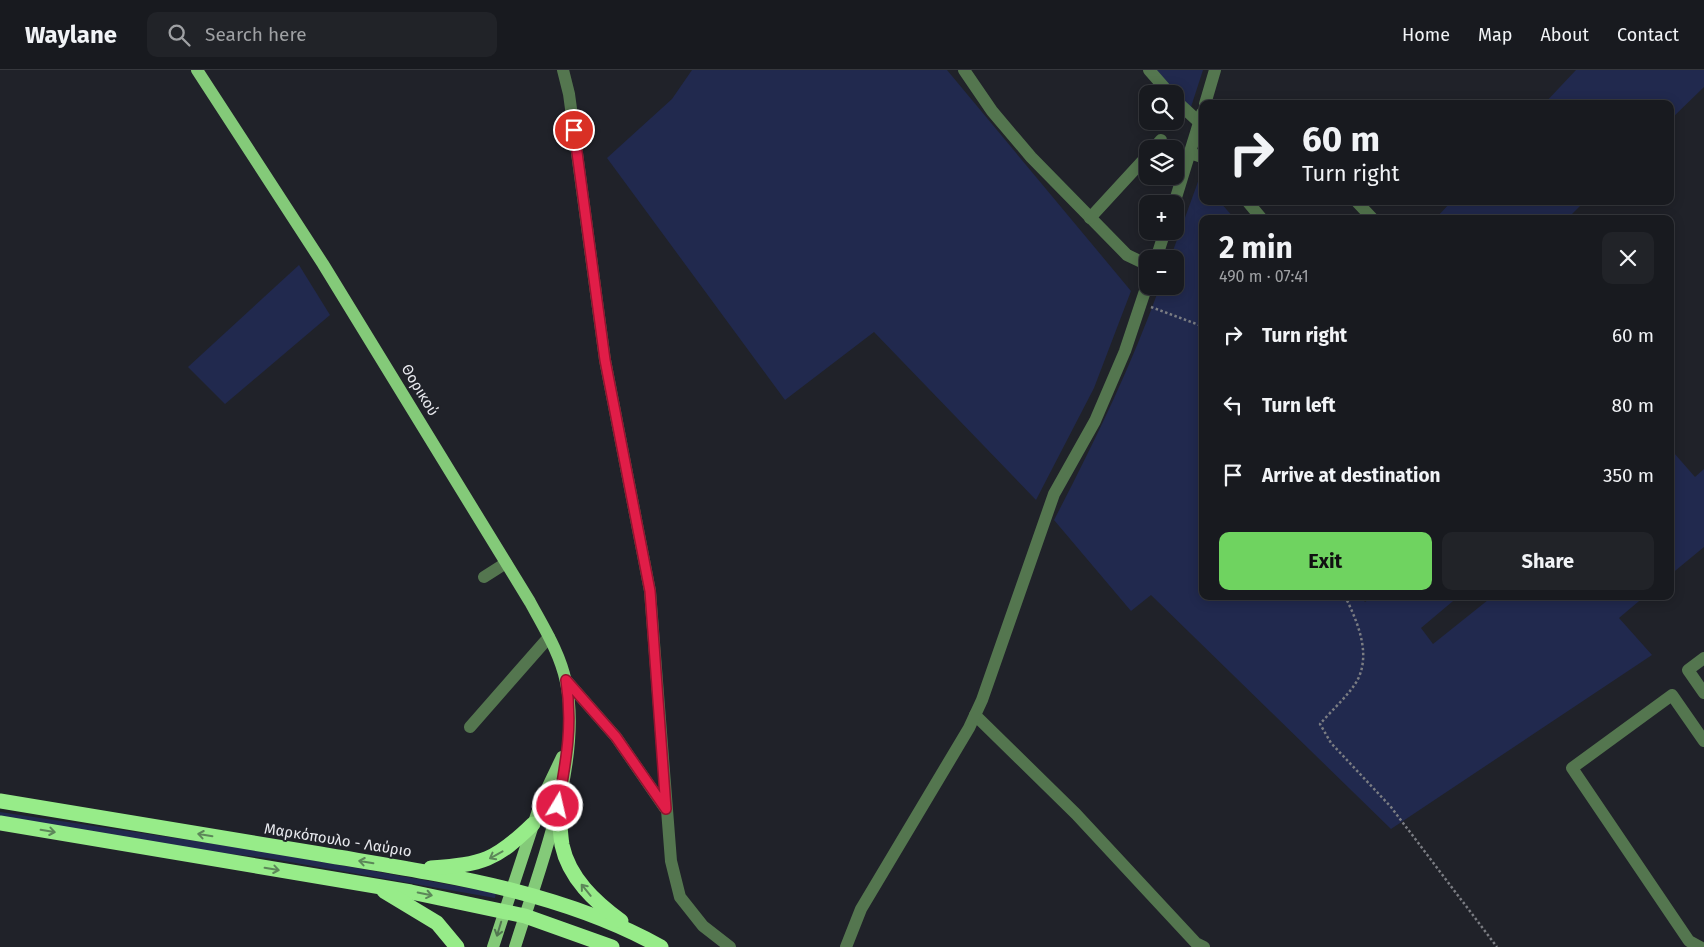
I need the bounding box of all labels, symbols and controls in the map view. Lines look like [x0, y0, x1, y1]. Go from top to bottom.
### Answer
search box [147, 12, 497, 57]
text: Waylane [25, 21, 117, 49]
icon: search [165, 21, 193, 49]
text: Search here [205, 23, 307, 46]
text: Home [1402, 24, 1450, 46]
text: Map [1478, 24, 1512, 46]
text: About [1540, 24, 1589, 46]
text: Contact [1617, 24, 1679, 46]
map controls [1139, 85, 1184, 295]
button: search [1139, 85, 1184, 130]
pin [553, 109, 595, 151]
icon: arrive [560, 116, 588, 144]
text: 60 m [1302, 118, 1380, 160]
icon: right [1219, 120, 1284, 185]
button: layers [1139, 140, 1184, 185]
text: Turn right [1302, 160, 1399, 187]
button: + [1139, 195, 1184, 240]
text: 2 min [1219, 230, 1293, 266]
button: close [1602, 232, 1654, 284]
button: − [1139, 250, 1184, 295]
text: 490 m · 07:41 [1219, 267, 1309, 286]
icon: right [1219, 321, 1247, 349]
text: Turn right [1262, 324, 1347, 347]
text: 60 m [1612, 324, 1654, 347]
street label: Θορικού [398, 361, 442, 419]
icon: left [1219, 391, 1247, 419]
text: Turn left [1262, 394, 1336, 417]
text: 80 m [1612, 394, 1654, 417]
icon: arrive [1219, 461, 1247, 489]
text: Arrive at destination [1262, 464, 1441, 487]
text: 350 m [1603, 464, 1654, 487]
button: Exit [1219, 532, 1432, 590]
button: Share [1442, 532, 1654, 590]
position arrow [531, 779, 583, 831]
street label: Μαρκόπουλο - Λαύριο [263, 819, 413, 861]
one-way arrow [40, 827, 56, 837]
one-way arrow [198, 830, 214, 840]
one-way arrow [489, 850, 504, 860]
one-way arrow [358, 857, 374, 867]
one-way arrow [264, 864, 280, 874]
one-way arrow [580, 884, 591, 897]
one-way arrow [416, 890, 432, 900]
one-way arrow [493, 920, 503, 936]

